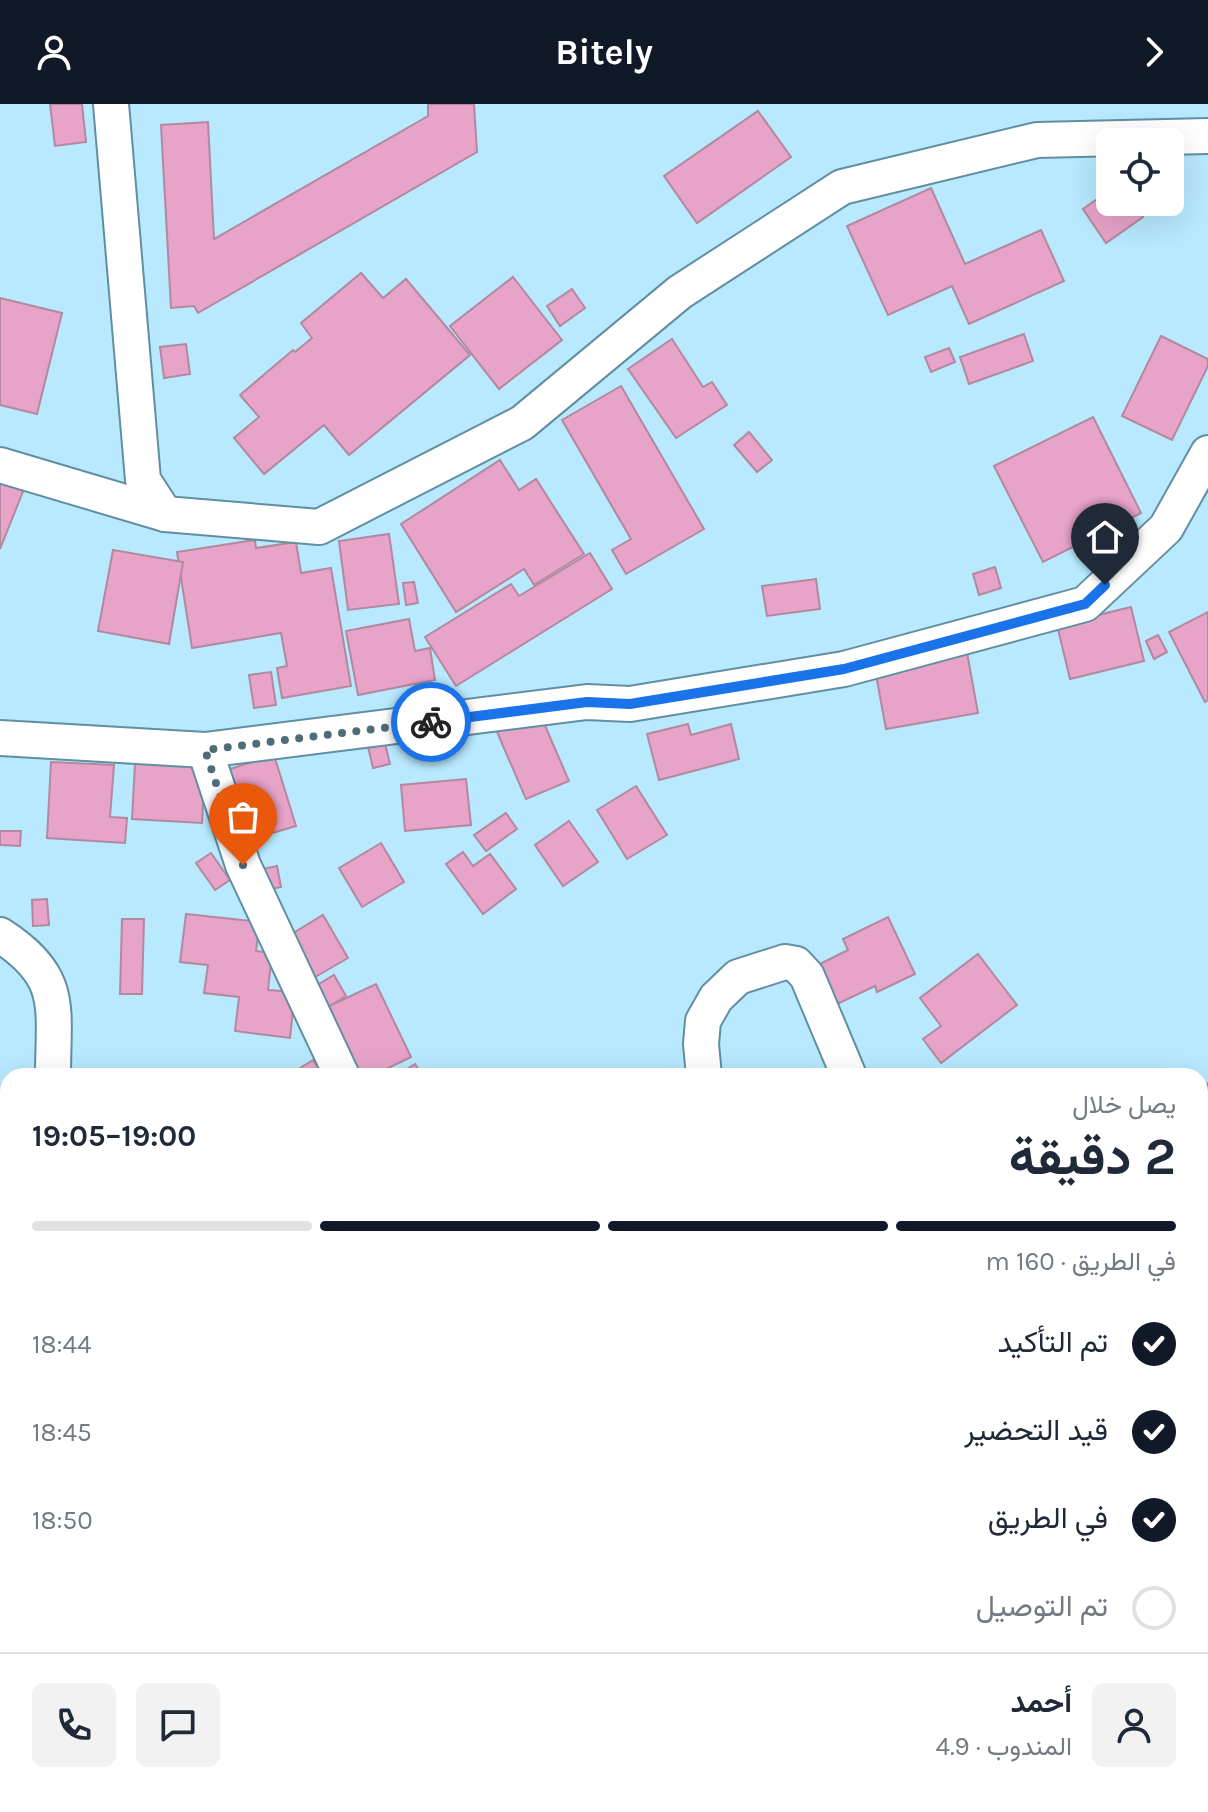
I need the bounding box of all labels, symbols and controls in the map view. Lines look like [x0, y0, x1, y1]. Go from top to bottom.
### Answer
icon: person [32, 30, 76, 74]
icon: forward [1132, 30, 1176, 74]
text: Bitely [555, 31, 653, 73]
map controls [1096, 128, 1184, 216]
button: locate [1096, 128, 1184, 216]
pin [1071, 503, 1139, 585]
icon: home [1083, 515, 1127, 559]
courier [391, 682, 471, 762]
icon: bike [409, 700, 453, 744]
pin [209, 783, 277, 865]
icon: bag [221, 795, 265, 839]
text: يصل خلال [1072, 1089, 1176, 1120]
text: 19:00–19:05 [32, 1118, 196, 1154]
text: 2 دقيقة [1009, 1126, 1176, 1187]
text: في الطريق · 160 m [985, 1246, 1176, 1277]
icon: check [1132, 1322, 1176, 1366]
text: تم التأكيد [998, 1324, 1108, 1360]
text: 18:44 [32, 1329, 92, 1360]
icon: check [1132, 1410, 1176, 1454]
text: قيد التحضير [964, 1412, 1108, 1448]
text: 18:45 [32, 1417, 92, 1448]
icon: check [1132, 1498, 1176, 1542]
text: في الطريق [988, 1500, 1108, 1536]
text: 18:50 [32, 1505, 93, 1536]
text: تم التوصيل [976, 1588, 1108, 1624]
button: phone [32, 1683, 116, 1767]
button: chat [136, 1683, 220, 1767]
button: person [1092, 1683, 1176, 1767]
text: أحمد [1010, 1684, 1072, 1720]
text: المندوب · 4.9 [935, 1731, 1072, 1762]

